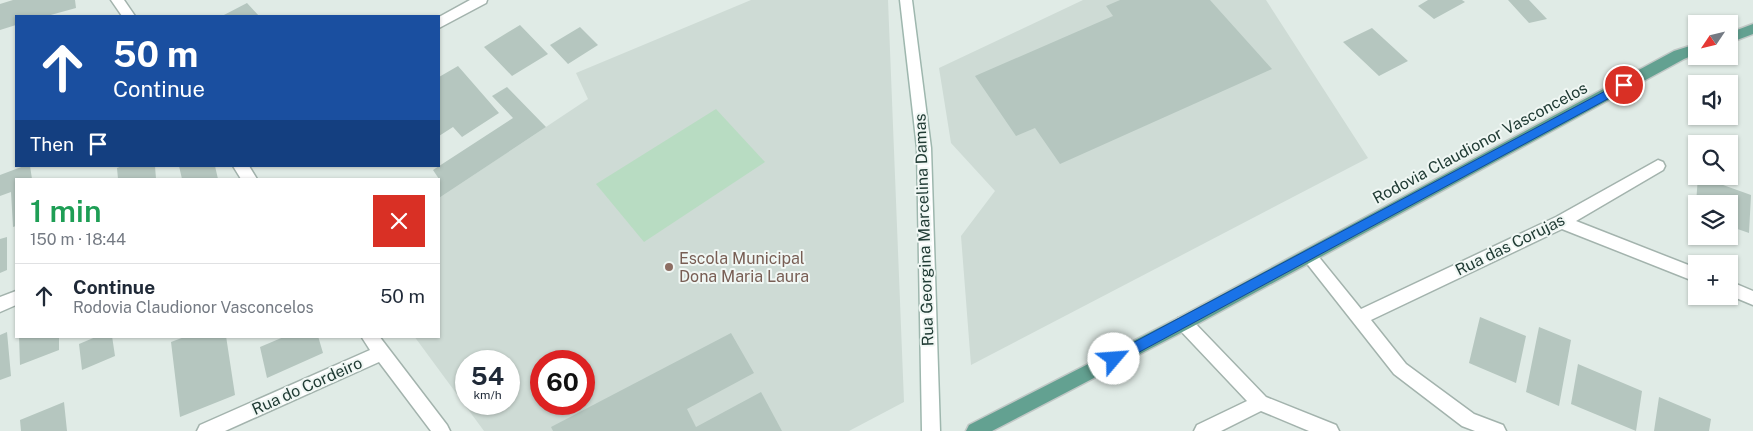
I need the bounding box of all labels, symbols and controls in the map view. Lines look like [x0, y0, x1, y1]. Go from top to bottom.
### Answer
north arrow [1688, 15, 1738, 65]
map controls [1688, 15, 1738, 305]
text: 50 m [113, 34, 198, 75]
icon: ahead [30, 35, 95, 100]
pin [1603, 64, 1645, 106]
icon: arrive [1610, 71, 1638, 99]
button: sound [1688, 75, 1738, 125]
text: Continue [113, 76, 205, 102]
street label: Rodovia Claudionor Vasconcelos [1369, 78, 1591, 208]
street label: Rua Georgina Marcelina Damas [910, 113, 938, 347]
icon: arrive [84, 130, 112, 158]
text: Then [30, 133, 74, 155]
button: search [1688, 135, 1738, 185]
text: 1 min [30, 193, 101, 229]
button: close [373, 195, 425, 247]
button: layers [1688, 195, 1738, 245]
street label: Rua das Corujas [1452, 210, 1568, 280]
text: 150 m · 18:44 [30, 230, 126, 249]
place label: Escola Municipal Dona Maria Laura [679, 249, 809, 286]
button: + [1688, 255, 1738, 305]
marker: Escola Municipal Dona Maria Laura [663, 261, 675, 273]
text: Continue [73, 276, 155, 298]
icon: ahead [30, 282, 58, 310]
text: 50 m [380, 285, 425, 307]
text: Rodovia Claudionor Vasconcelos [73, 298, 314, 317]
position arrow [1087, 332, 1139, 384]
speed limit sign: 60 [530, 350, 595, 415]
street label: Rua do Cordeiro [249, 353, 365, 419]
text: 54 [471, 361, 504, 391]
text: km/h [473, 388, 502, 402]

